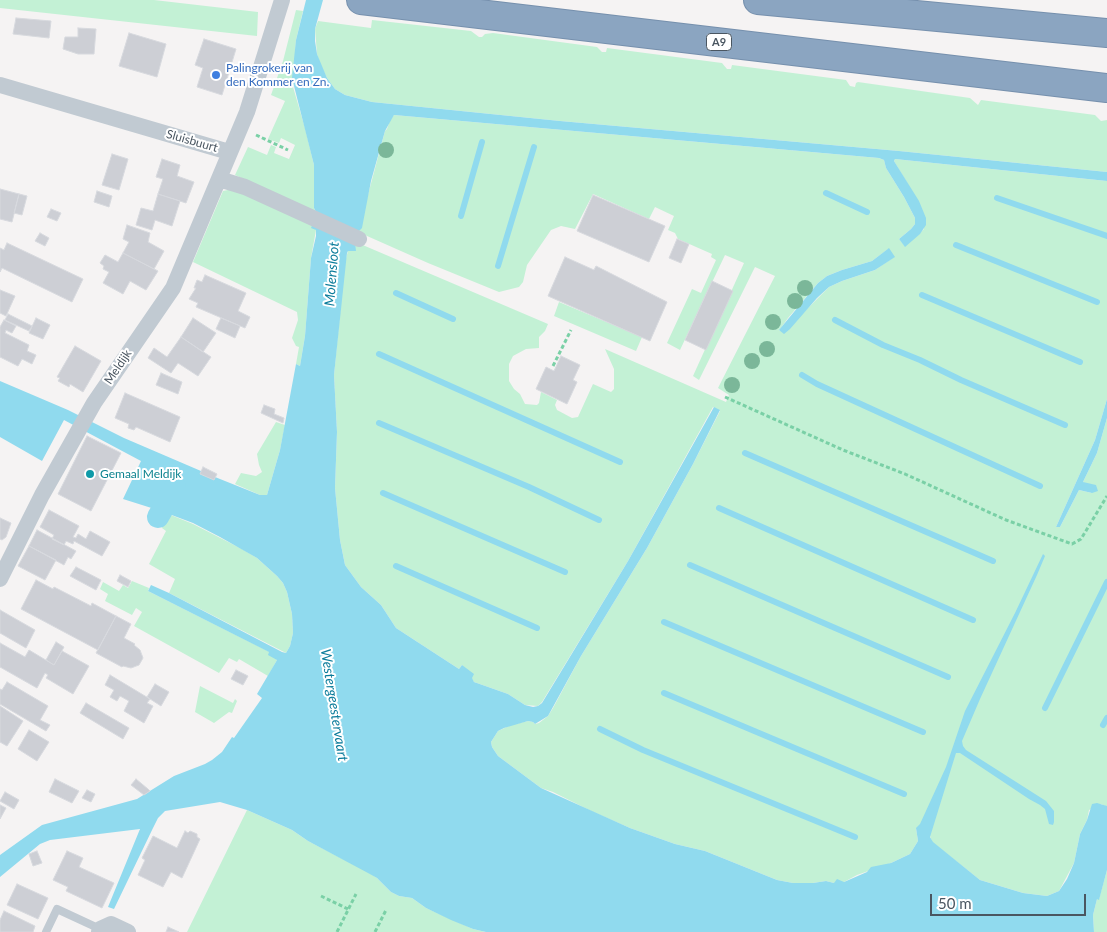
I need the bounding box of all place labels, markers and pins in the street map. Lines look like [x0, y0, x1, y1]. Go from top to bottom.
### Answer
place label: Palingrokerij van den Kommer en Zn. [226, 61, 329, 89]
marker: Palingrokerij van den Kommer en Zn. [210, 69, 222, 81]
place label: Gemaal Meldijk [100, 467, 181, 481]
marker: Gemaal Meldijk [84, 468, 96, 480]

